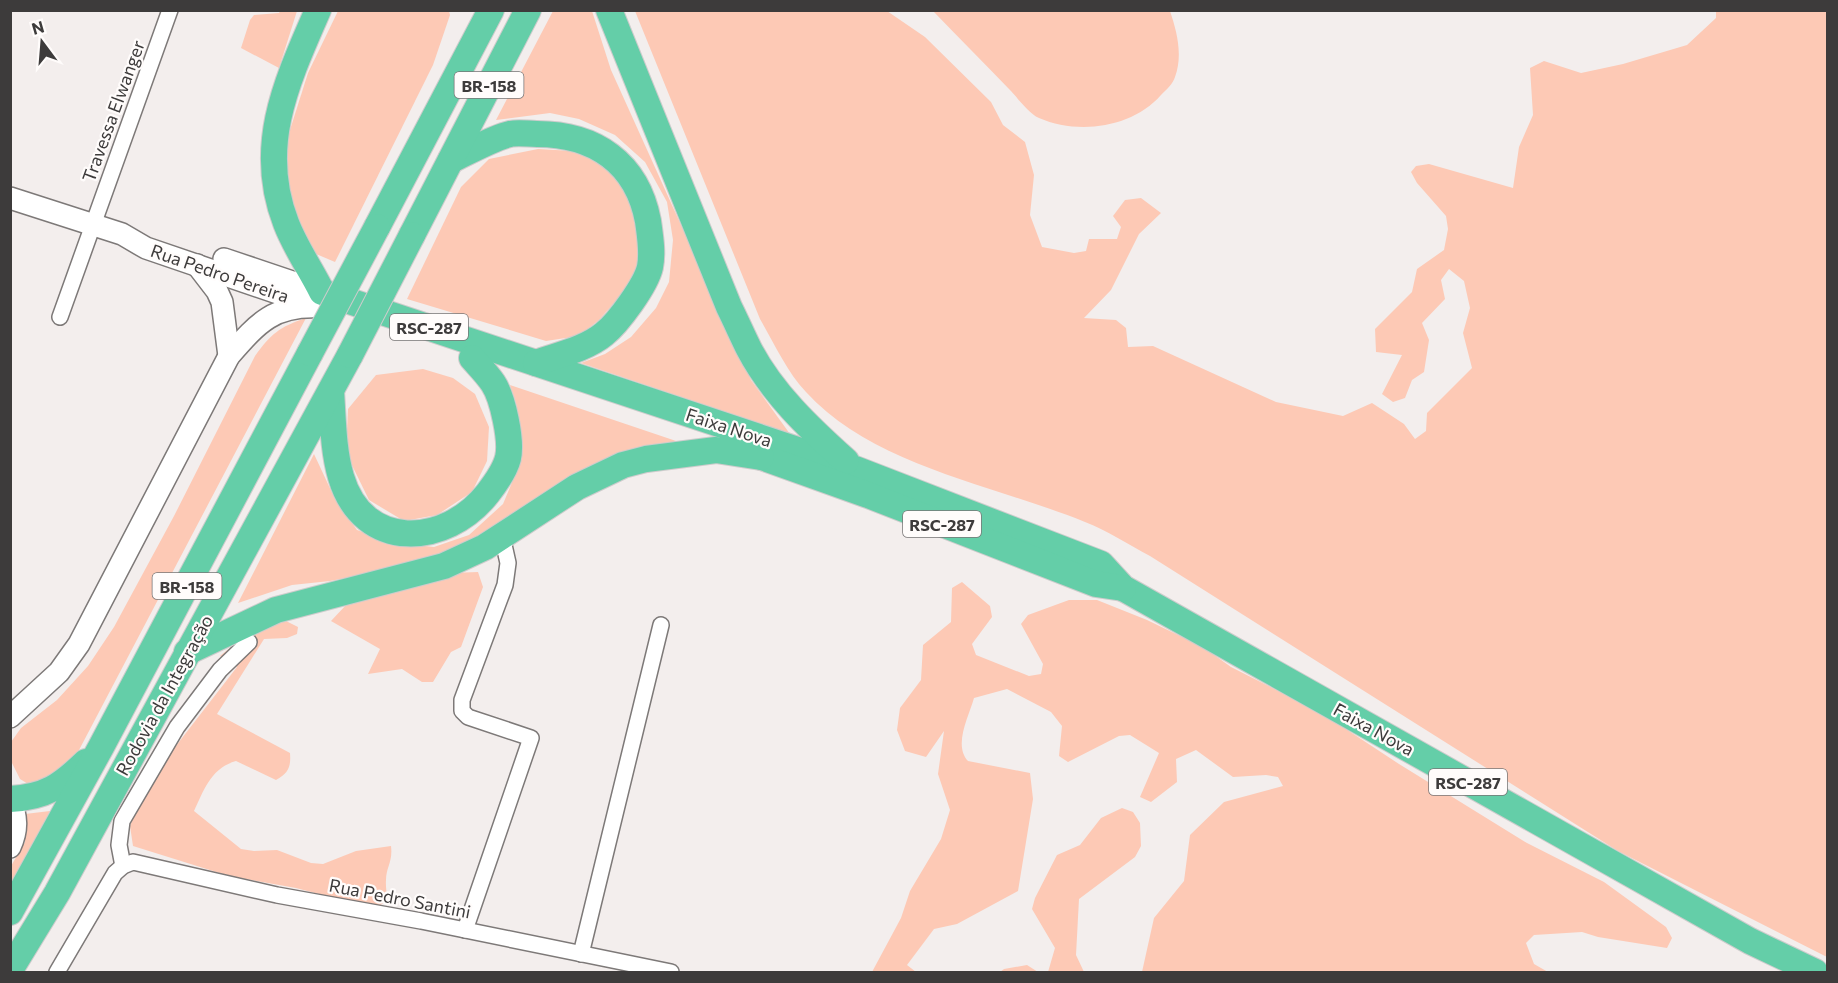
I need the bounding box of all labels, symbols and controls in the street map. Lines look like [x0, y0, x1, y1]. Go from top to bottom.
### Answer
north arrow [12, 12, 72, 72]
text: N [29, 16, 46, 38]
street label: Travessa Elwanger [77, 37, 149, 185]
road number: BR-158 [454, 72, 524, 98]
street label: Rua Pedro Pereira [148, 239, 292, 307]
road number: RSC-287 [390, 314, 468, 340]
street label: Faixa Nova [683, 403, 775, 451]
road number: RSC-287 [903, 511, 981, 537]
road number: BR-158 [152, 573, 222, 599]
street label: Rodovia da Integração [111, 611, 217, 779]
street label: Faixa Nova [1330, 698, 1418, 760]
road number: RSC-287 [1429, 769, 1507, 795]
street label: Rua Pedro Santini [327, 873, 473, 923]

